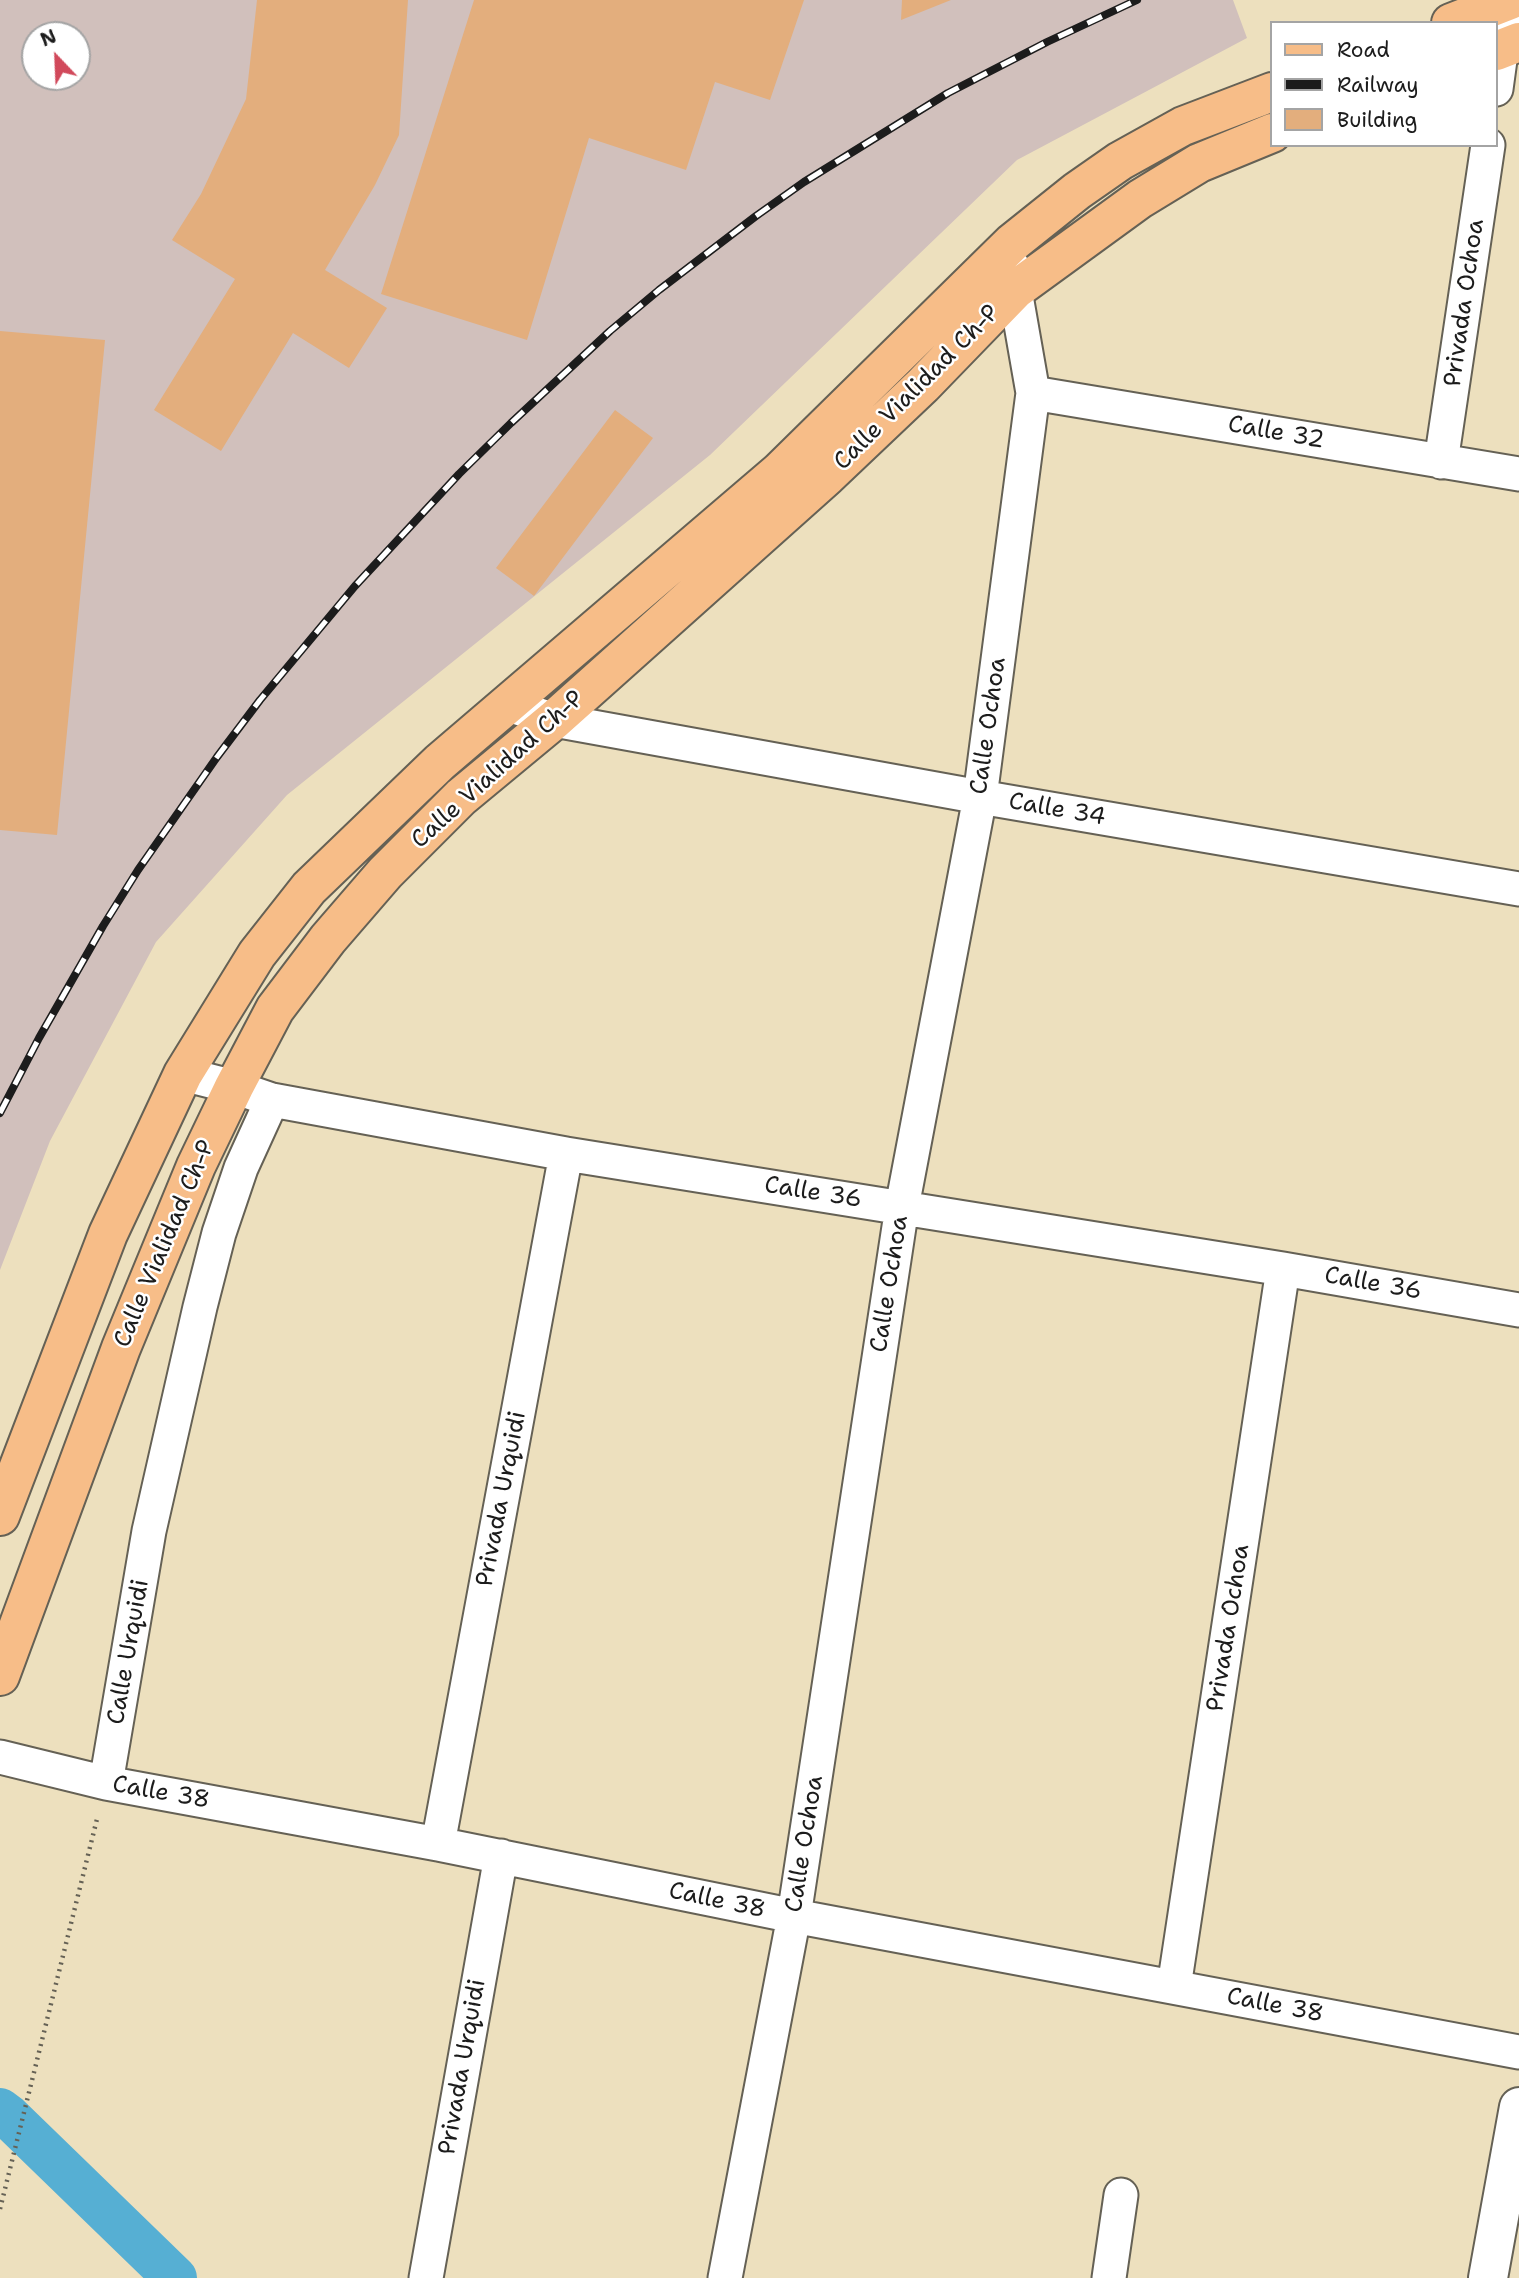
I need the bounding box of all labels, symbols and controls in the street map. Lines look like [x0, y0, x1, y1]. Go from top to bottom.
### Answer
north arrow [21, 21, 91, 91]
legend [1270, 21, 1498, 147]
text: N [37, 24, 60, 52]
text: Road [1337, 36, 1390, 64]
text: Railway [1337, 71, 1419, 99]
text: Building [1337, 106, 1417, 134]
street label: Privada Ochoa [1439, 217, 1491, 389]
street label: Calle Vialidad Ch-P [828, 299, 1006, 477]
street label: Calle 32 [1226, 410, 1326, 456]
street label: Calle Ochoa [965, 656, 1013, 796]
street label: Calle Vialidad Ch-P [406, 685, 590, 855]
street label: Calle 34 [1006, 787, 1108, 833]
street label: Calle Vialidad Ch-P [108, 1136, 222, 1352]
street label: Calle 36 [762, 1171, 864, 1215]
street label: Calle Ochoa [865, 1214, 915, 1354]
street label: Calle 36 [1322, 1261, 1424, 1307]
street label: Privada Urquidi [471, 1409, 533, 1589]
street label: Privada Ochoa [1202, 1542, 1256, 1714]
street label: Calle Urquidi [102, 1577, 156, 1727]
street label: Calle 38 [110, 1770, 212, 1816]
street label: Calle Ochoa [780, 1774, 830, 1914]
street label: Calle 38 [666, 1877, 768, 1925]
street label: Privada Urquidi [433, 1977, 493, 2157]
street label: Calle 38 [1224, 1983, 1326, 2029]

